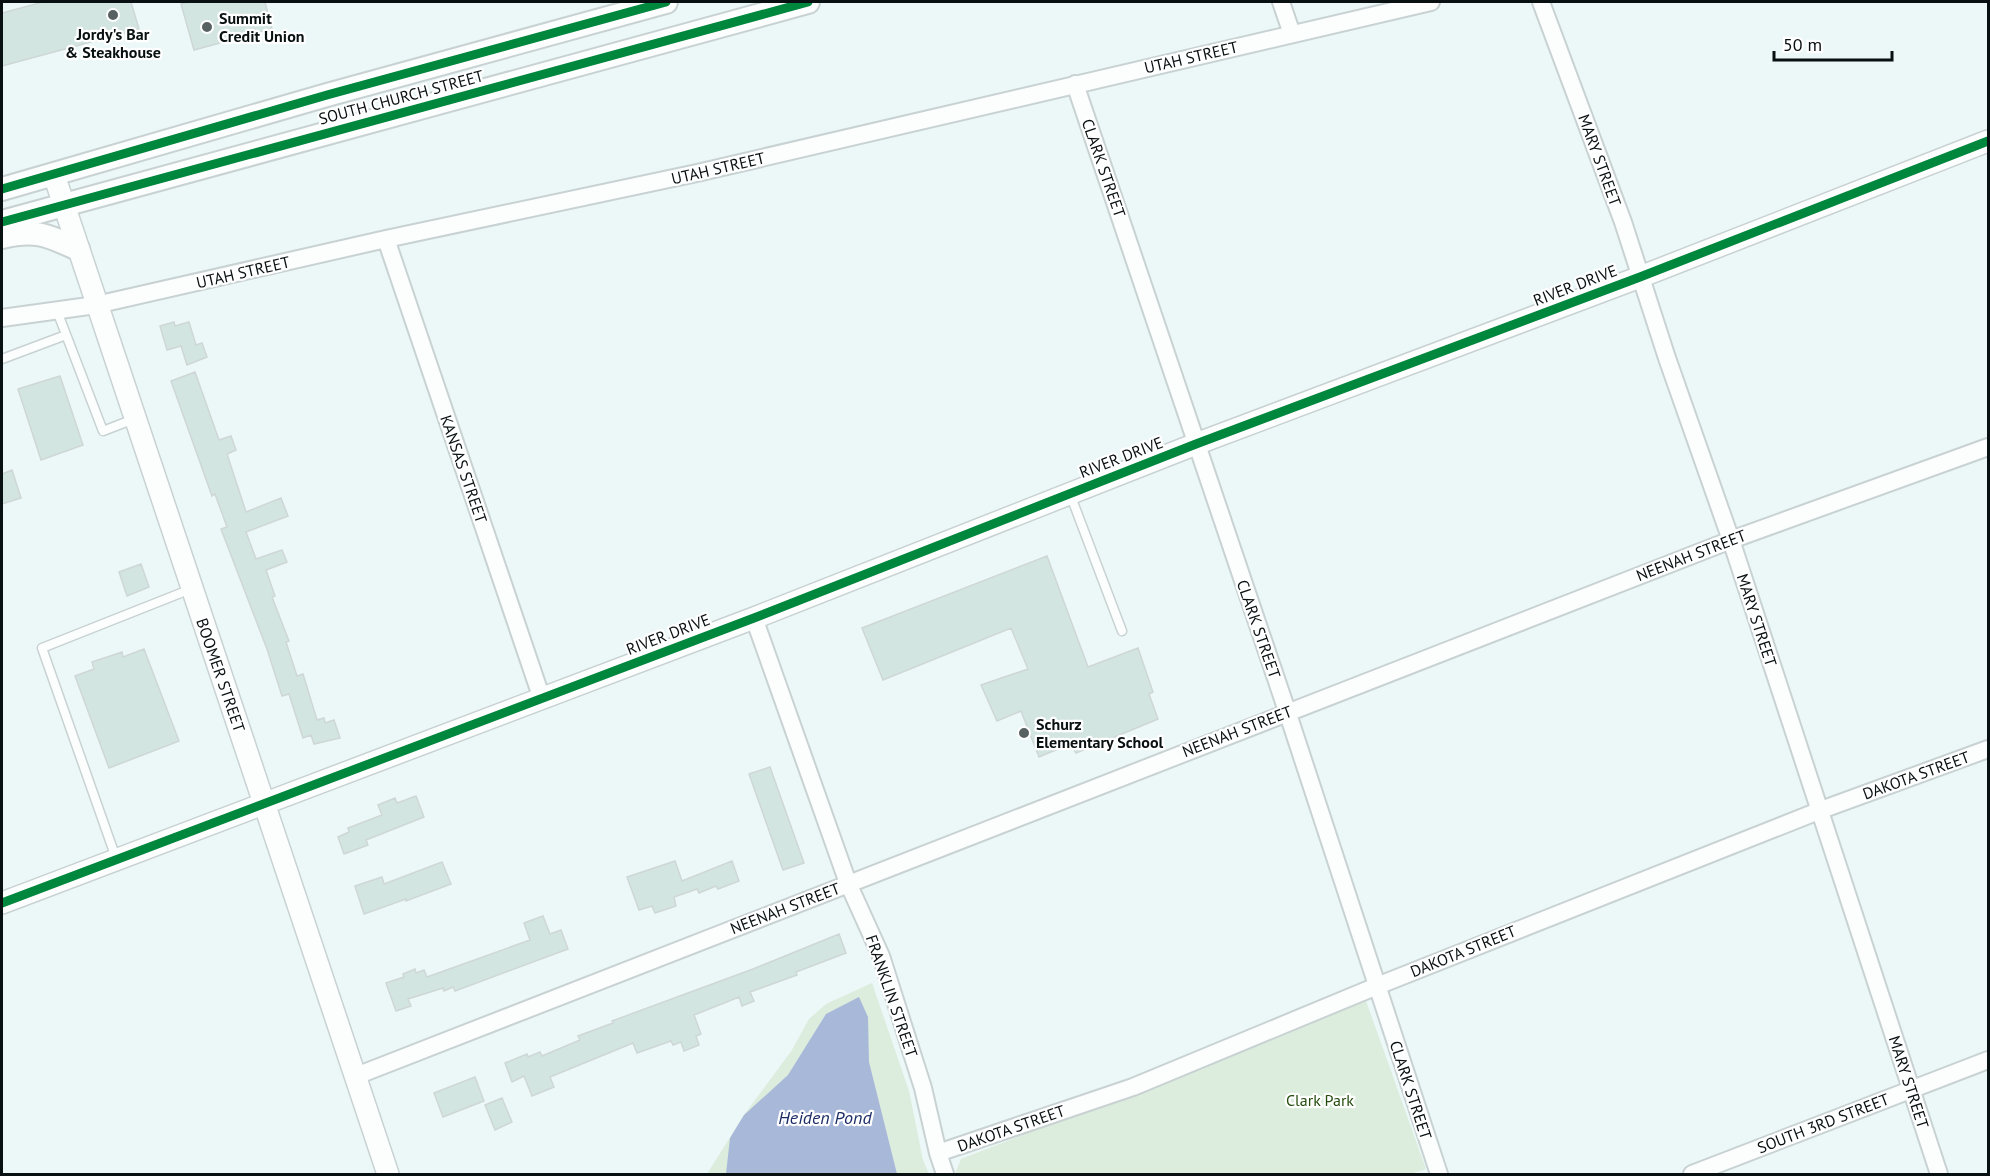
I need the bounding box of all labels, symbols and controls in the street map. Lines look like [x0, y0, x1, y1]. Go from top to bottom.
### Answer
marker: Jordy's Bar & Steakhouse [106, 8, 120, 22]
place label: Summit Credit Union [219, 8, 304, 46]
marker: Summit Credit Union [200, 20, 214, 34]
place label: Jordy's Bar & Steakhouse [65, 24, 161, 62]
scale bar [1774, 24, 1892, 62]
text: 50 m [1783, 33, 1822, 56]
street label: UTAH STREET [1142, 36, 1240, 77]
street label: SOUTH CHURCH STREET [316, 65, 486, 129]
street label: MARY STREET [1574, 111, 1626, 209]
street label: CLARK STREET [1078, 116, 1130, 220]
street label: UTAH STREET [669, 147, 767, 188]
street label: UTAH STREET [194, 251, 292, 292]
street label: RIVER DRIVE [1530, 260, 1620, 310]
street label: KANSAS STREET [436, 412, 492, 526]
street label: RIVER DRIVE [1076, 432, 1166, 482]
street label: NEENAH STREET [1633, 525, 1749, 585]
street label: MARY STREET [1733, 571, 1781, 669]
street label: CLARK STREET [1233, 577, 1285, 681]
street label: RIVER DRIVE [623, 609, 713, 659]
street label: BOOMER STREET [192, 615, 250, 735]
street label: NEENAH STREET [1179, 701, 1295, 761]
place label: Schurz Elementary School [1036, 714, 1163, 752]
marker: Schurz Elementary School [1017, 726, 1031, 740]
street label: DAKOTA STREET [1860, 746, 1972, 804]
street label: NEENAH STREET [727, 878, 843, 938]
street label: DAKOTA STREET [1407, 921, 1519, 981]
street label: FRANKLIN STREET [862, 932, 922, 1060]
street label: MARY STREET [1885, 1033, 1933, 1131]
street label: CLARK STREET [1386, 1038, 1436, 1142]
street label: SOUTH 3RD STREET [1754, 1089, 1892, 1157]
park label: Clark Park [1286, 1090, 1354, 1110]
street label: DAKOTA STREET [955, 1100, 1067, 1156]
water label: Heiden Pond [778, 1106, 872, 1129]

